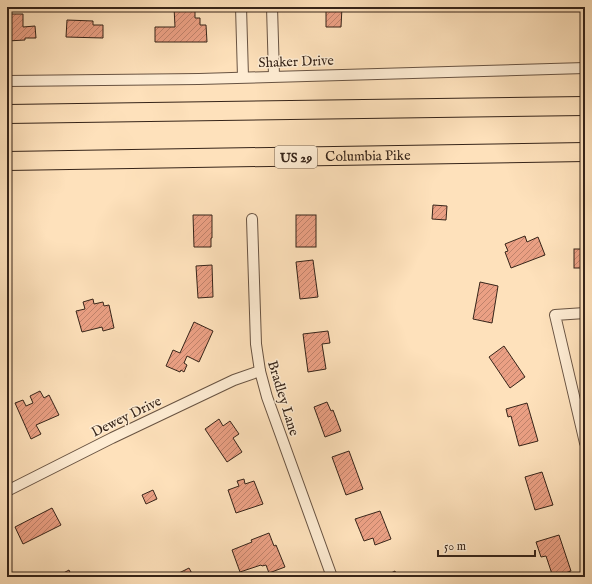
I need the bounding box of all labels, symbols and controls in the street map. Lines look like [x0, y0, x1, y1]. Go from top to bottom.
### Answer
street label: Shaker Drive [258, 52, 335, 72]
road number: US 29 [275, 146, 317, 168]
street label: Columbia Pike [325, 147, 411, 166]
street label: Bradley Lane [263, 358, 303, 439]
street label: Dewey Drive [88, 392, 165, 442]
scale bar [438, 532, 535, 558]
text: 50 m [444, 539, 466, 554]

